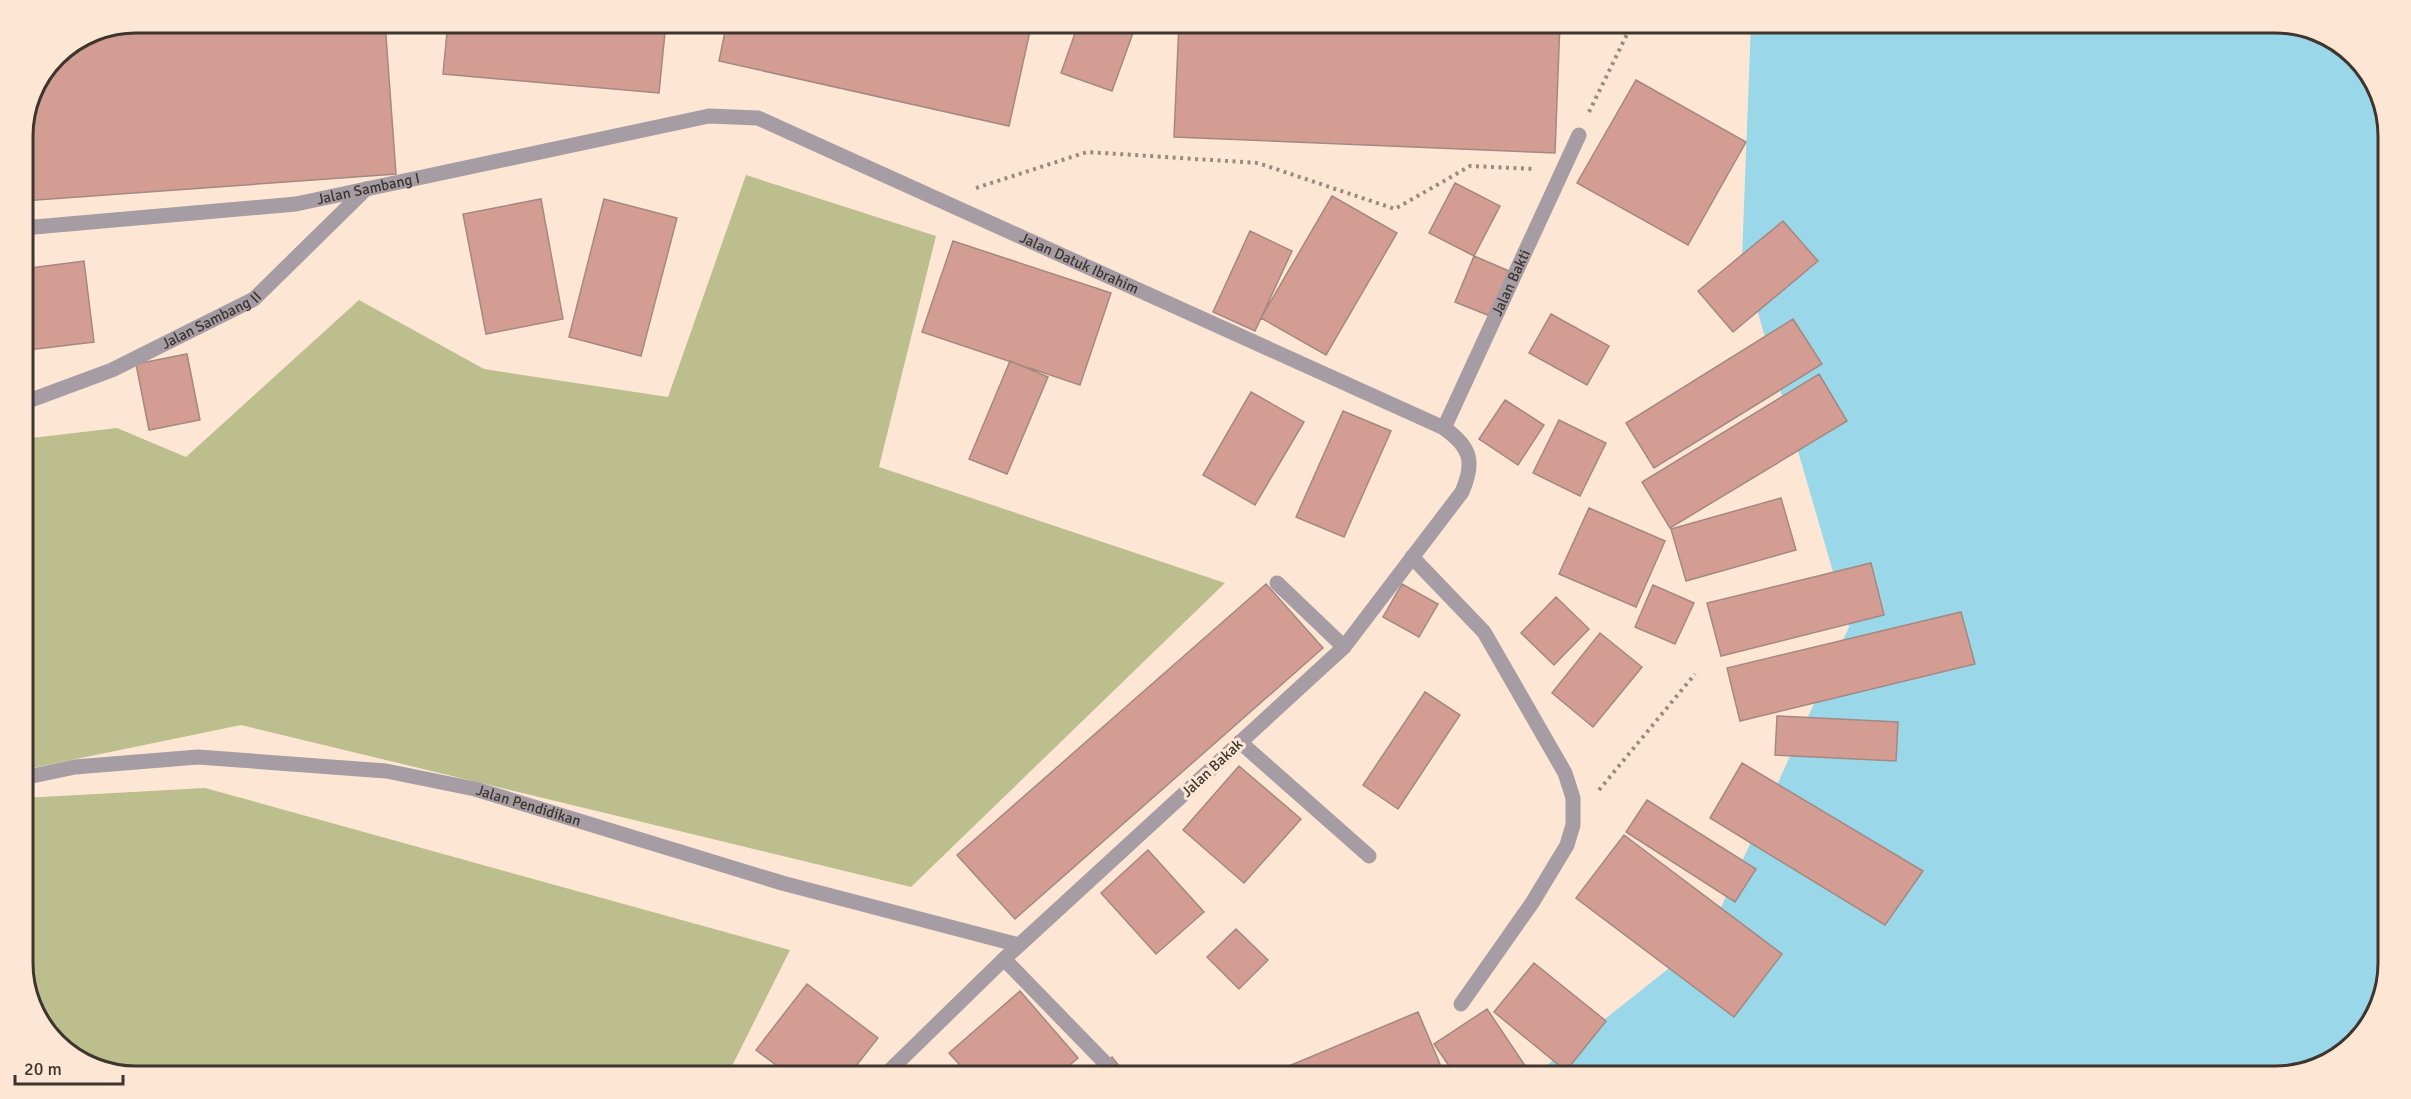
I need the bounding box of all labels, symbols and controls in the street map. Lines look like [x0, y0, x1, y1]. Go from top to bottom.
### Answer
street label: Jalan Sambang I [315, 169, 421, 208]
street label: Jalan Datuk Ibrahim [1017, 229, 1142, 298]
street label: Jalan Bakti [1488, 247, 1534, 319]
street label: Jalan Sambang II [158, 288, 265, 353]
street label: Jalan Bakak [1178, 735, 1247, 801]
street label: Jalan Pendidikan [474, 781, 583, 830]
scale bar [15, 1048, 123, 1086]
text: 20 m [24, 1058, 62, 1080]

